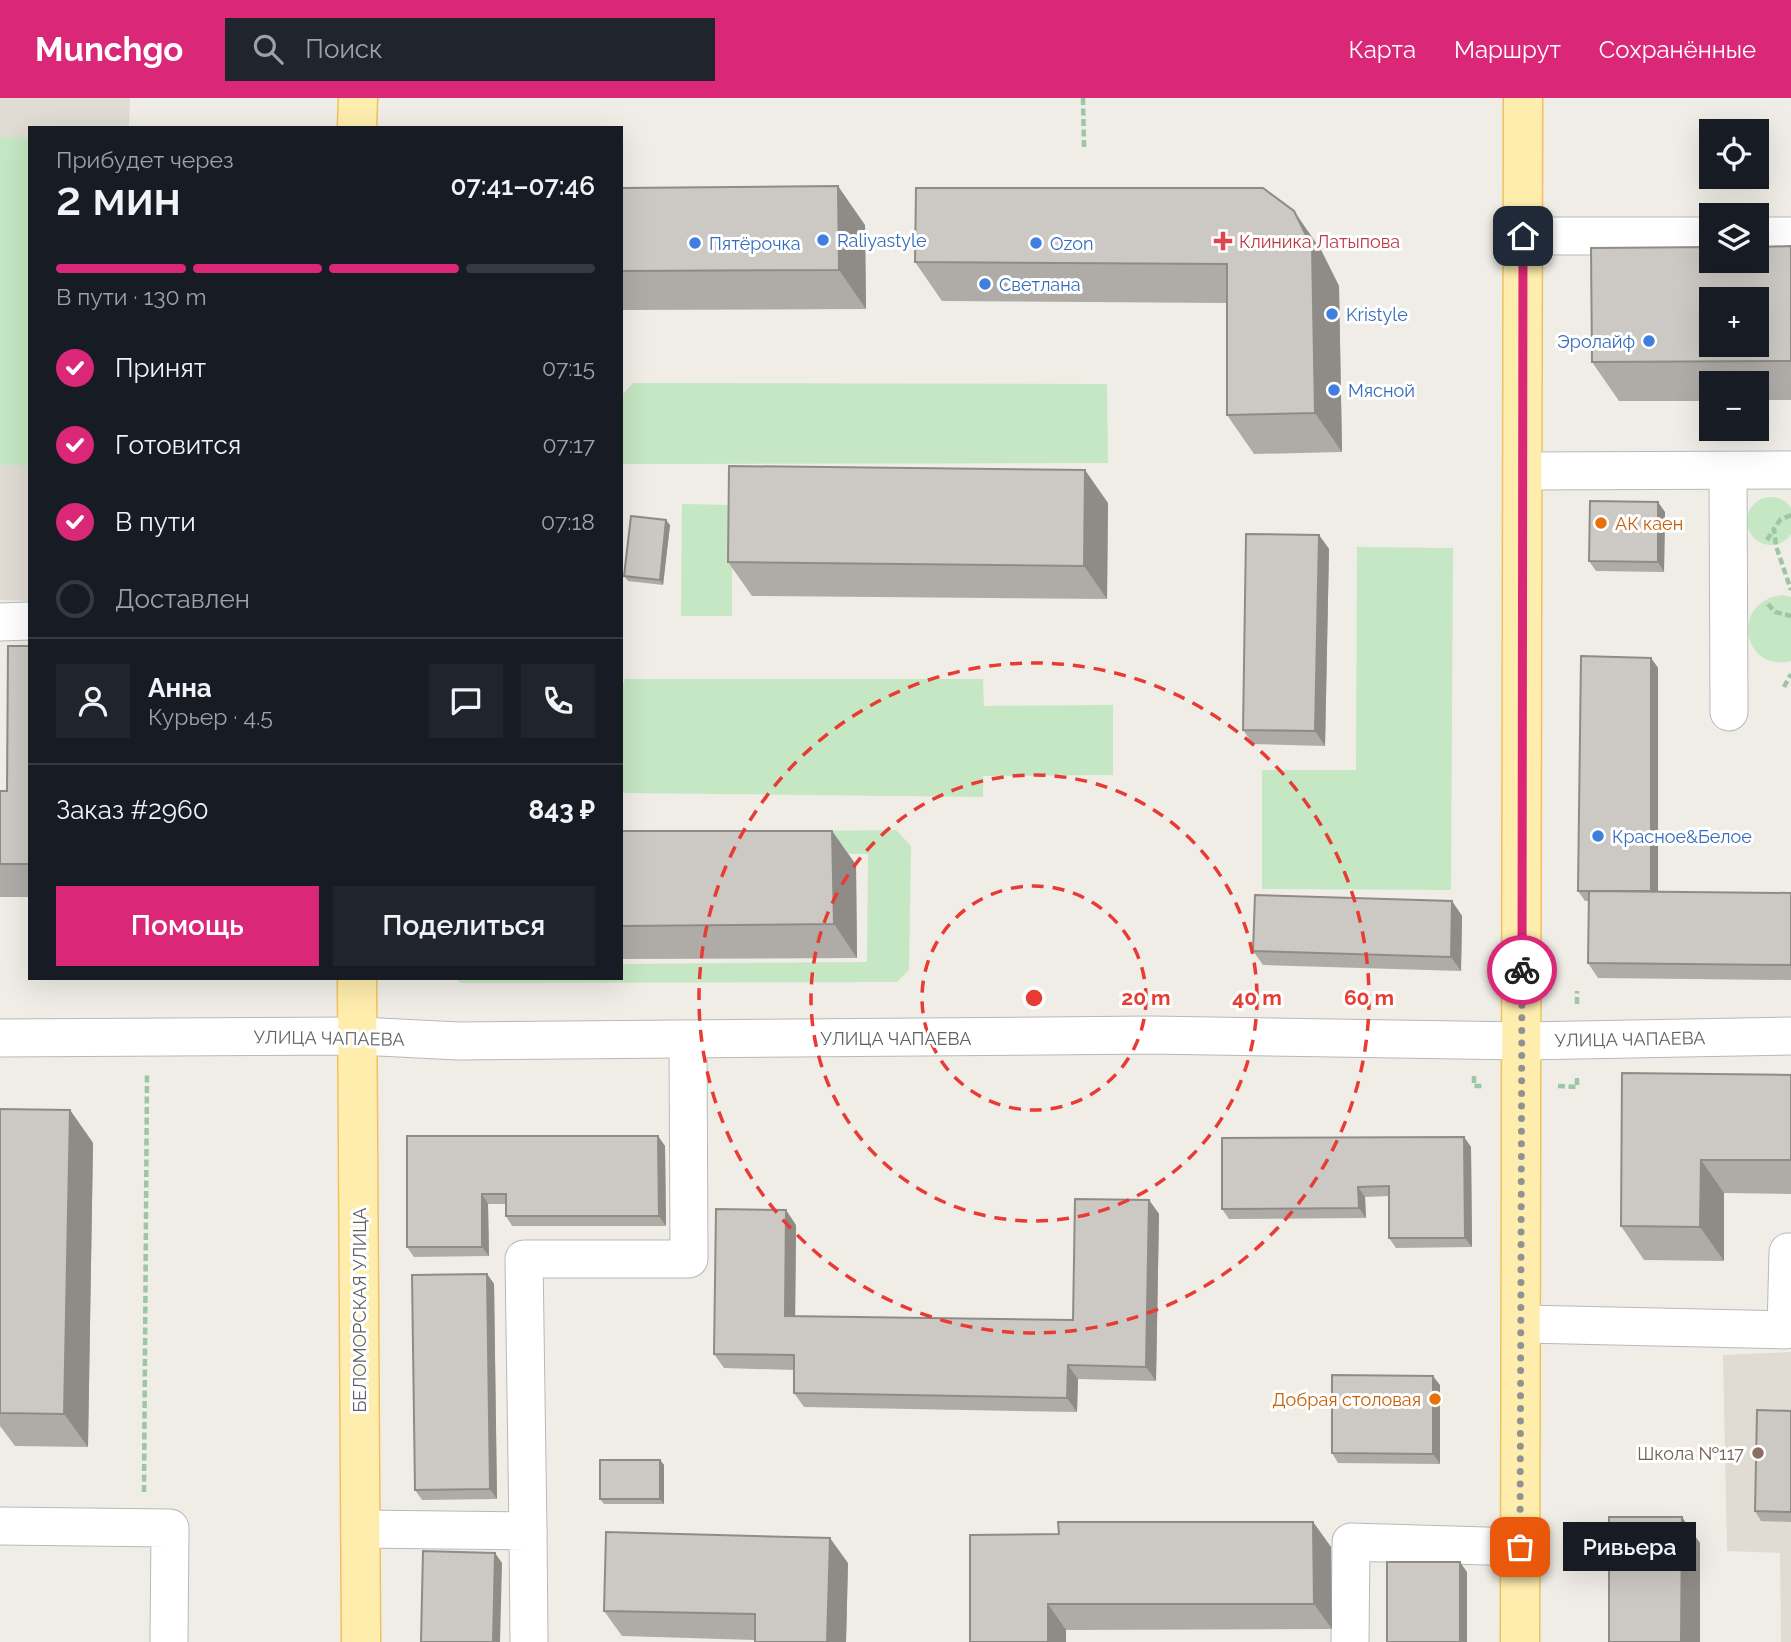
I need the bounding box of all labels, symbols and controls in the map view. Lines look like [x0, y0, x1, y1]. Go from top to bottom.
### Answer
search box [225, 18, 715, 81]
text: Munchgo [35, 30, 183, 69]
icon: search [249, 30, 287, 68]
text: Поиск [305, 34, 383, 64]
text: Карта [1348, 35, 1416, 64]
text: Маршрут [1454, 35, 1561, 64]
text: Сохранённые [1599, 35, 1756, 64]
map controls [1699, 119, 1769, 441]
button: locate [1699, 119, 1769, 189]
text: Прибудет через [56, 146, 234, 173]
text: 07:41–07:46 [450, 171, 595, 201]
text: 2 мин [56, 172, 181, 226]
button: layers [1699, 203, 1769, 273]
pin [1493, 206, 1553, 266]
icon: home [1504, 217, 1542, 255]
place label: Raliyastyle [837, 230, 927, 251]
marker: Клиника Латыпова [1213, 231, 1233, 251]
place label: Клиника Латыпова [1239, 231, 1400, 252]
marker: Raliyastyle [815, 232, 831, 248]
place label: Пятёрочка [709, 233, 801, 254]
place label: Ozon [1050, 233, 1093, 254]
marker: Пятёрочка [687, 235, 703, 251]
marker: Ozon [1028, 235, 1044, 251]
place label: Светлана [999, 274, 1081, 295]
marker: Светлана [977, 276, 993, 292]
text: В пути · 130 m [56, 283, 207, 310]
button: + [1699, 287, 1769, 357]
place label: Kristyle [1346, 304, 1408, 325]
marker: Kristyle [1324, 306, 1340, 322]
place label: Эролайф [1557, 331, 1635, 352]
marker: Эролайф [1641, 333, 1657, 349]
icon: check [56, 349, 94, 387]
text: Принят [115, 353, 206, 383]
text: 07:15 [542, 354, 595, 381]
button: − [1699, 371, 1769, 441]
place label: Мясной [1348, 380, 1415, 401]
marker: Мясной [1326, 382, 1342, 398]
icon: check [56, 426, 94, 464]
text: Готовится [115, 430, 241, 460]
text: 07:17 [542, 431, 595, 458]
icon: check [56, 503, 94, 541]
text: В пути [115, 507, 196, 537]
text: 07:18 [541, 508, 595, 535]
place label: АК каен [1615, 513, 1683, 534]
marker: АК каен [1593, 515, 1609, 531]
text: Доставлен [115, 584, 250, 614]
button: person [56, 664, 130, 738]
button: chat [429, 664, 503, 738]
button: phone [521, 664, 595, 738]
text: Анна [148, 673, 212, 703]
text: Курьер · 4.5 [148, 703, 273, 730]
text: Заказ #2960 [56, 795, 209, 825]
text: 843 ₽ [529, 795, 595, 825]
place label: Красное&Белое [1612, 826, 1752, 847]
marker: Красное&Белое [1590, 828, 1606, 844]
button: Помощь [56, 886, 319, 966]
button: Поделиться [333, 886, 595, 966]
courier [1487, 935, 1557, 1005]
icon: bike [1503, 951, 1541, 989]
text: 20 m [1121, 985, 1171, 1010]
text: 40 m [1232, 985, 1282, 1010]
text: 60 m [1344, 985, 1394, 1010]
centre of rings [1022, 986, 1046, 1010]
street label: УЛИЦА ЧАПАЕВА [253, 1026, 405, 1050]
street label: УЛИЦА ЧАПАЕВА [1554, 1027, 1706, 1051]
street label: УЛИЦА ЧАПАЕВА [821, 1028, 971, 1049]
street label: БЕЛОМОРСКАЯ УЛИЦА [349, 1207, 370, 1413]
place label: Добрая столовая [1272, 1389, 1421, 1410]
marker: Добрая столовая [1427, 1391, 1443, 1407]
place label: Школа №117 [1637, 1443, 1744, 1464]
marker: Школа №117 [1750, 1445, 1766, 1461]
pin [1490, 1517, 1550, 1577]
callout: Ривьера [1562, 1522, 1695, 1572]
icon: bag [1501, 1528, 1539, 1566]
text: Ривьера [1583, 1533, 1676, 1560]

